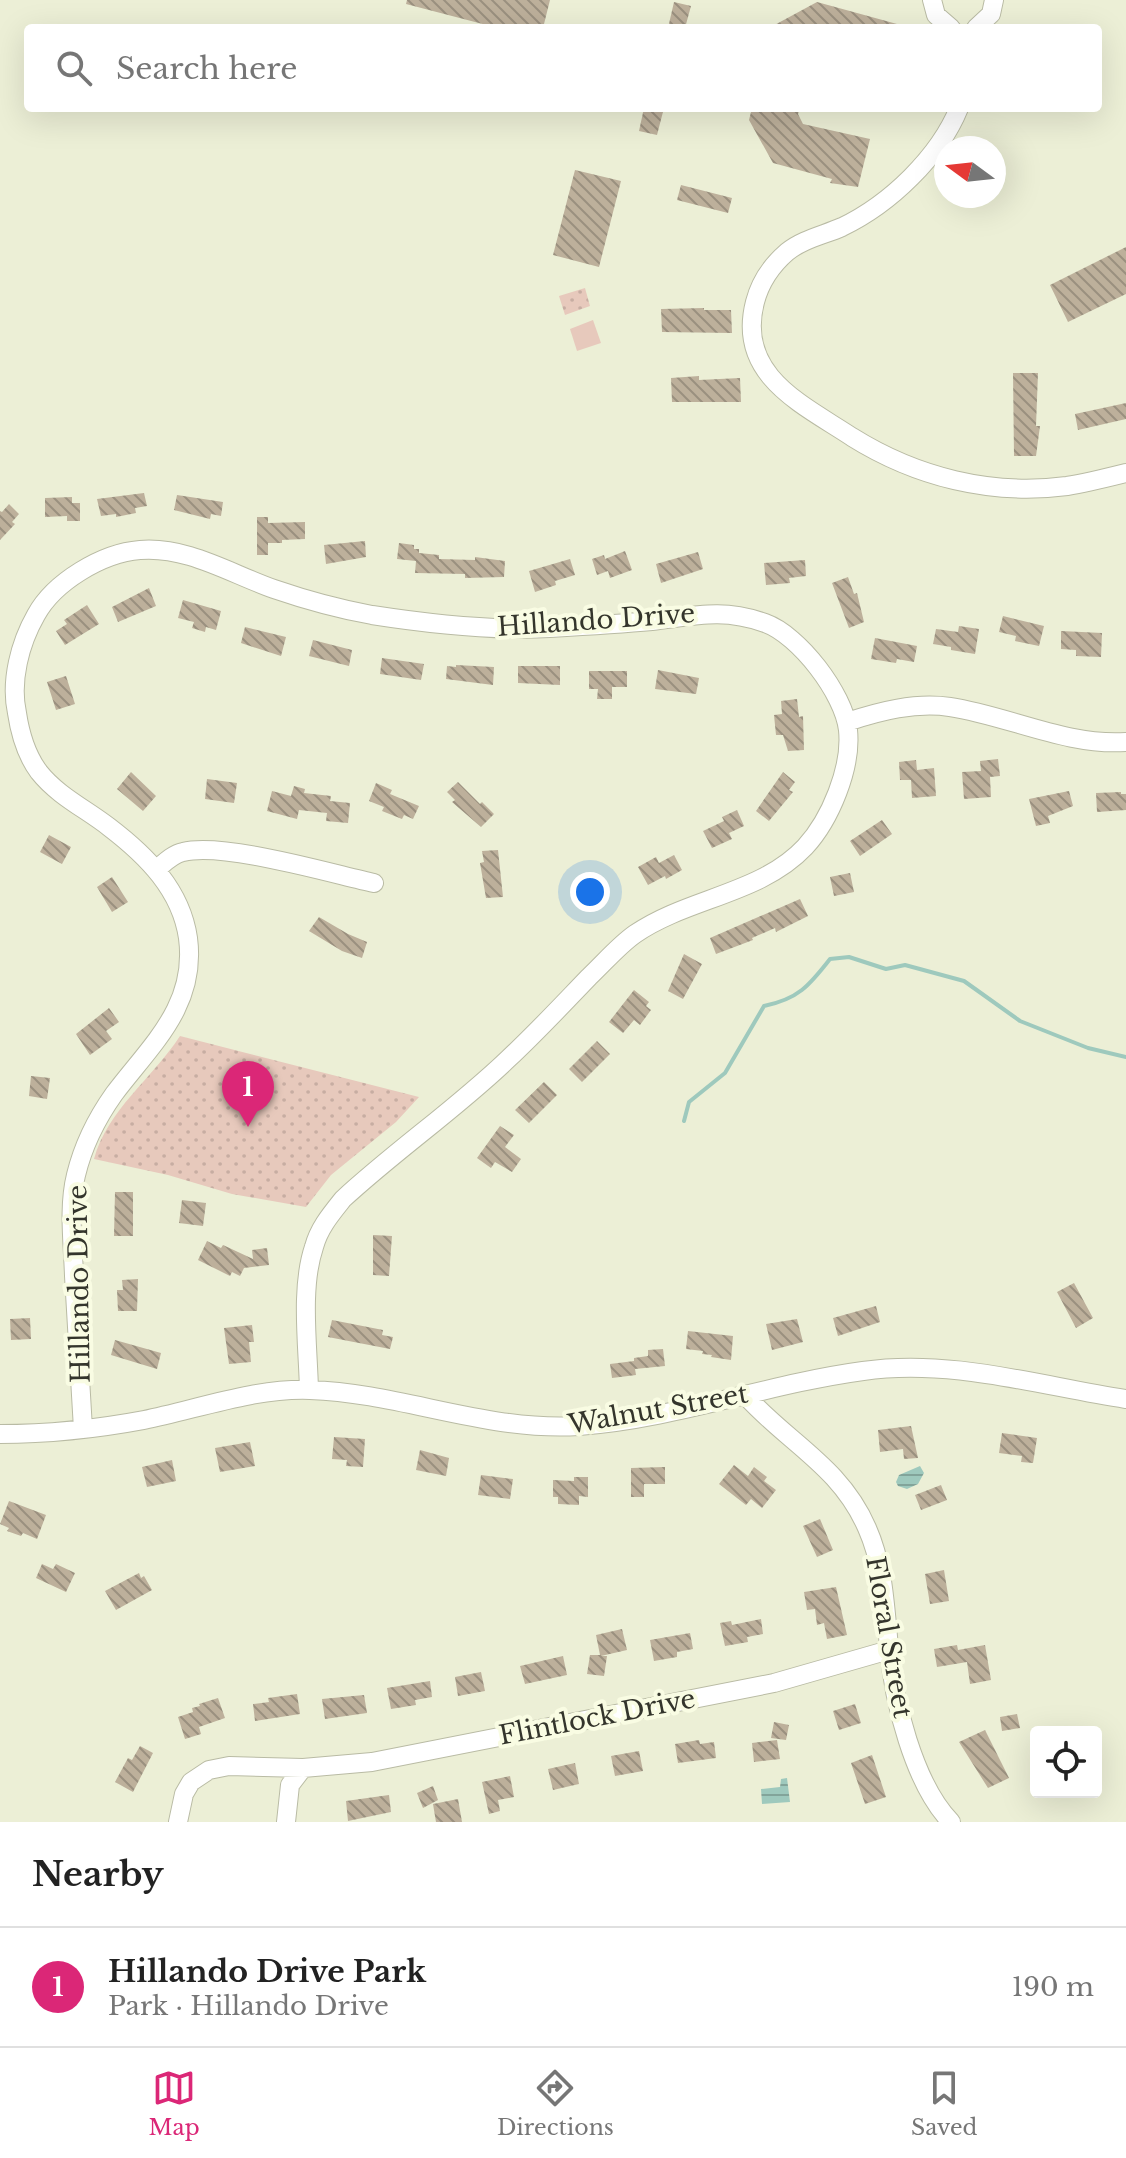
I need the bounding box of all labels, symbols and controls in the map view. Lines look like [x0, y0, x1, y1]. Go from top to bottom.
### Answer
search box [24, 24, 1102, 112]
icon: search [52, 46, 96, 90]
text: Search here [116, 50, 297, 87]
north arrow [934, 136, 1006, 208]
street label: Hillando Drive [496, 597, 696, 643]
your location [570, 872, 610, 912]
pin: 1 [222, 1061, 274, 1127]
street label: Hillando Drive [61, 1185, 97, 1383]
street label: Walnut Street [565, 1377, 751, 1441]
street label: Floral Street [859, 1554, 919, 1721]
street label: Flintlock Drive [496, 1682, 698, 1752]
map controls [1030, 1726, 1102, 1798]
button: locate [1030, 1726, 1102, 1798]
text: Nearby [32, 1853, 164, 1895]
text: Hillando Drive Park [108, 1953, 426, 1990]
text: 1 [52, 1971, 64, 2003]
text: 190 m [1012, 1971, 1094, 2003]
text: Park · Hillando Drive [108, 1990, 389, 2022]
tab: Map [149, 2066, 200, 2141]
tab: Directions [497, 2066, 614, 2141]
tab: Saved [911, 2066, 977, 2141]

